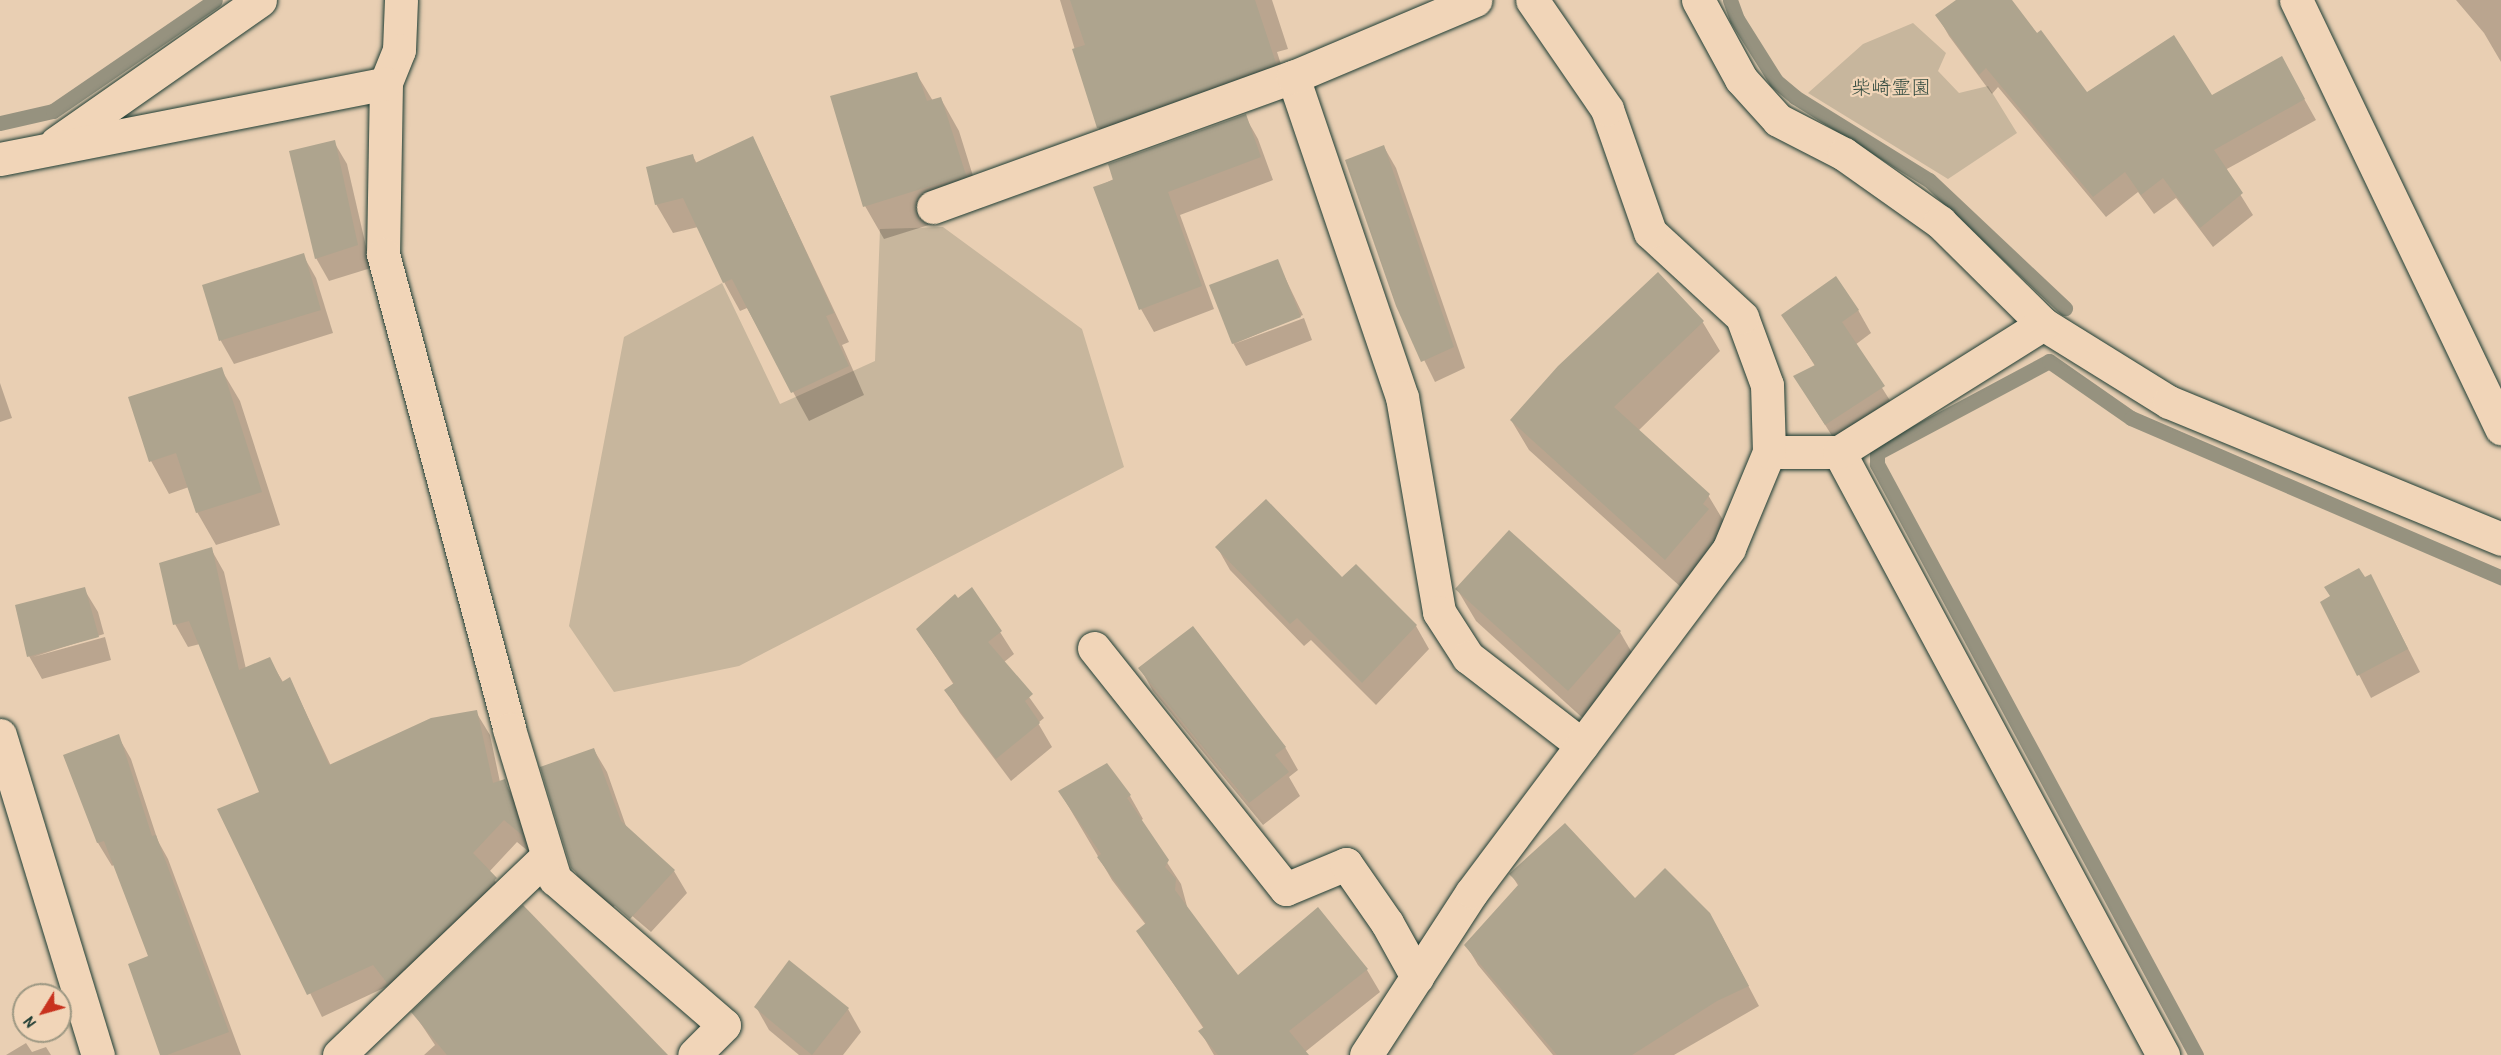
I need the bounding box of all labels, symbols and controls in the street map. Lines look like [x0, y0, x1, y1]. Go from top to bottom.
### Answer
park label: 柴崎霊園 [1851, 74, 1931, 98]
north arrow [12, 983, 72, 1043]
text: N [18, 1013, 41, 1033]

